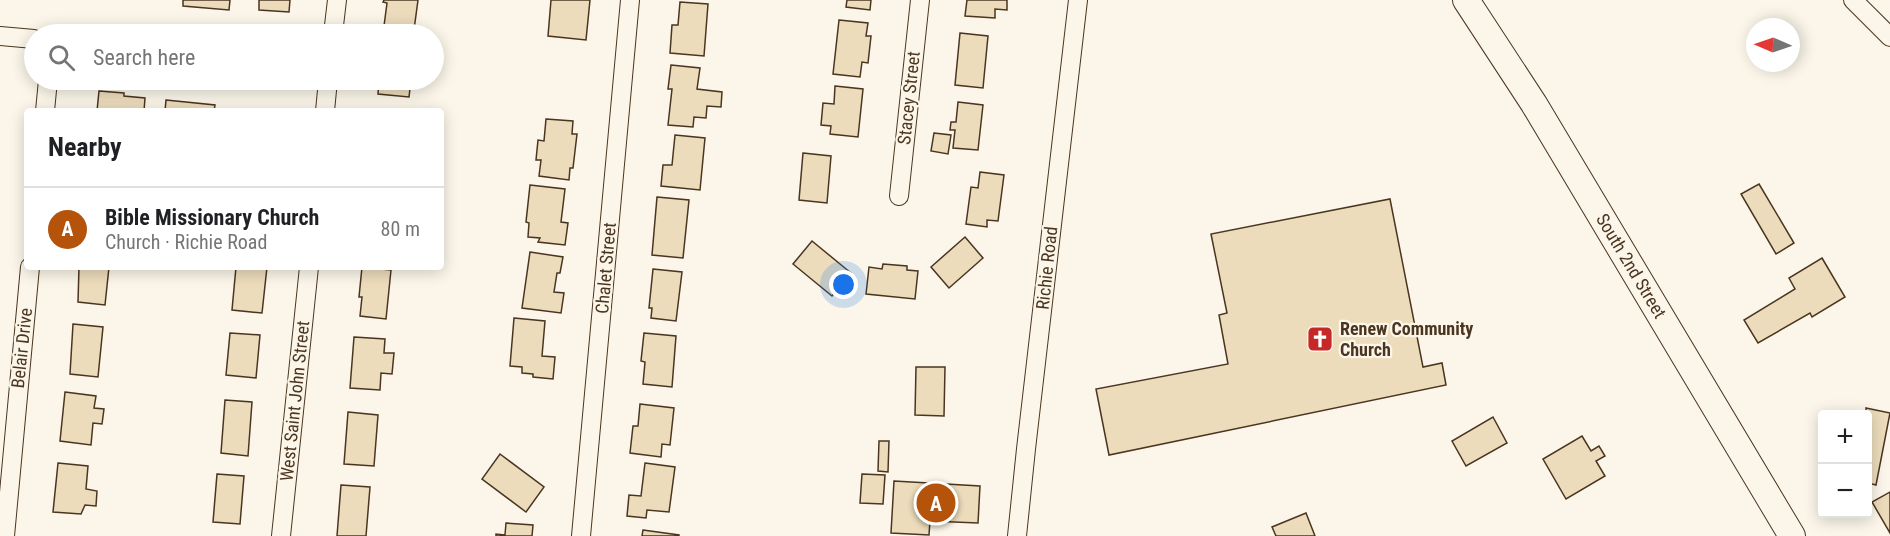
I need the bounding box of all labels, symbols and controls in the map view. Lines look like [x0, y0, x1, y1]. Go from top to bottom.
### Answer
north arrow [1746, 18, 1800, 72]
search box [24, 24, 444, 90]
icon: search [45, 41, 78, 74]
text: Search here [93, 45, 195, 70]
street label: Stacey Street [893, 50, 924, 146]
text: Nearby [48, 132, 122, 162]
text: Bible Missionary Church [105, 205, 319, 230]
street label: South 2nd Street [1592, 210, 1671, 322]
text: A [62, 217, 73, 241]
text: 80 m [381, 217, 420, 241]
street label: Chalet Street [591, 221, 620, 315]
street label: Richie Road [1032, 225, 1061, 311]
text: Church · Richie Road [105, 230, 267, 254]
your location [829, 270, 858, 299]
street label: Belair Drive [7, 307, 36, 389]
place label: Renew Community Church [1340, 318, 1473, 360]
street label: West Saint John Street [276, 320, 313, 482]
church icon: Renew Community Church [1305, 324, 1335, 354]
map controls [1818, 410, 1872, 518]
button: + [1818, 410, 1872, 464]
button: − [1818, 464, 1872, 518]
pin: A [916, 480, 956, 526]

